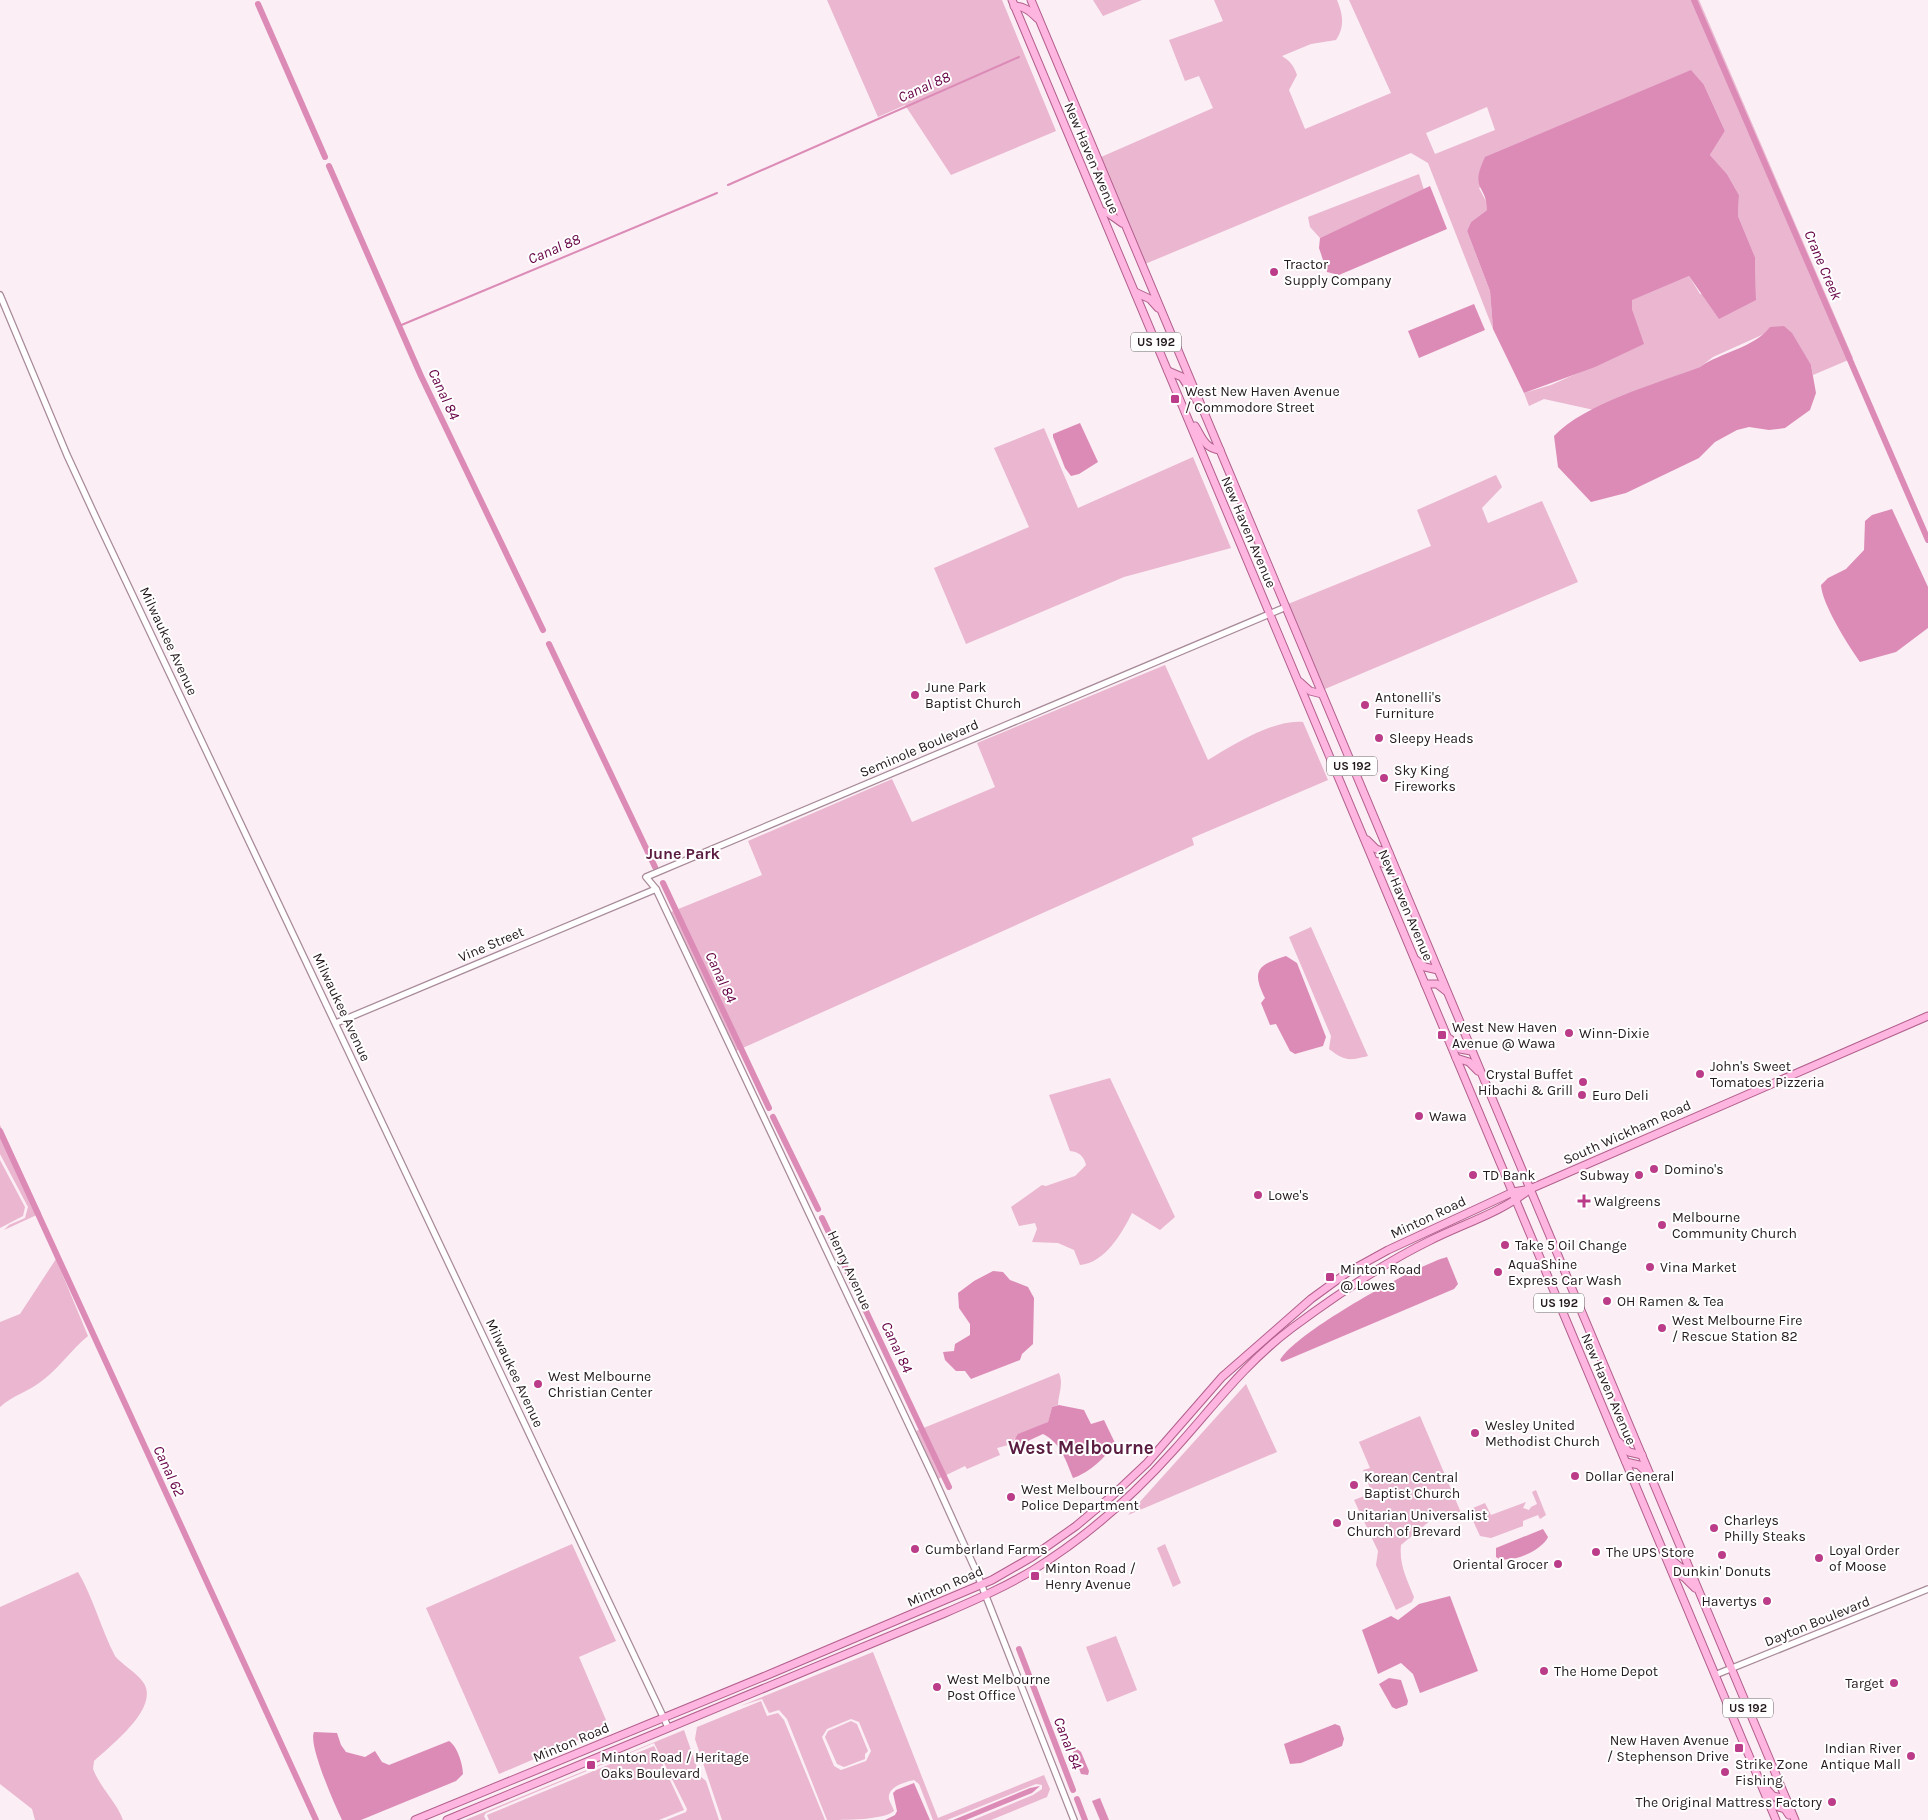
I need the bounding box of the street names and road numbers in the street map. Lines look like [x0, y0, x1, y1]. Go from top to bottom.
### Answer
street label: New Haven Avenue [1060, 100, 1123, 216]
road number: US 192 [1131, 332, 1181, 352]
street label: New Haven Avenue [1217, 474, 1280, 590]
street label: Milwaukee Avenue [136, 584, 201, 698]
street label: Seminole Boulevard [857, 716, 981, 781]
road number: US 192 [1327, 756, 1377, 776]
street label: New Haven Avenue [1374, 847, 1437, 963]
street label: Vine Street [456, 923, 526, 966]
street label: Milwaukee Avenue [309, 950, 374, 1064]
street label: South Wickham Road [1561, 1097, 1694, 1168]
street label: Minton Road [1388, 1193, 1469, 1242]
street label: Henry Avenue [824, 1228, 875, 1313]
road number: US 192 [1534, 1294, 1584, 1312]
street label: Milwaukee Avenue [482, 1316, 547, 1430]
street label: New Haven Avenue [1577, 1331, 1640, 1447]
street label: Minton Road [905, 1562, 986, 1611]
street label: Dayton Boulevard [1762, 1593, 1872, 1650]
road number: US 192 [1723, 1699, 1773, 1718]
street label: Minton Road [530, 1719, 612, 1766]

